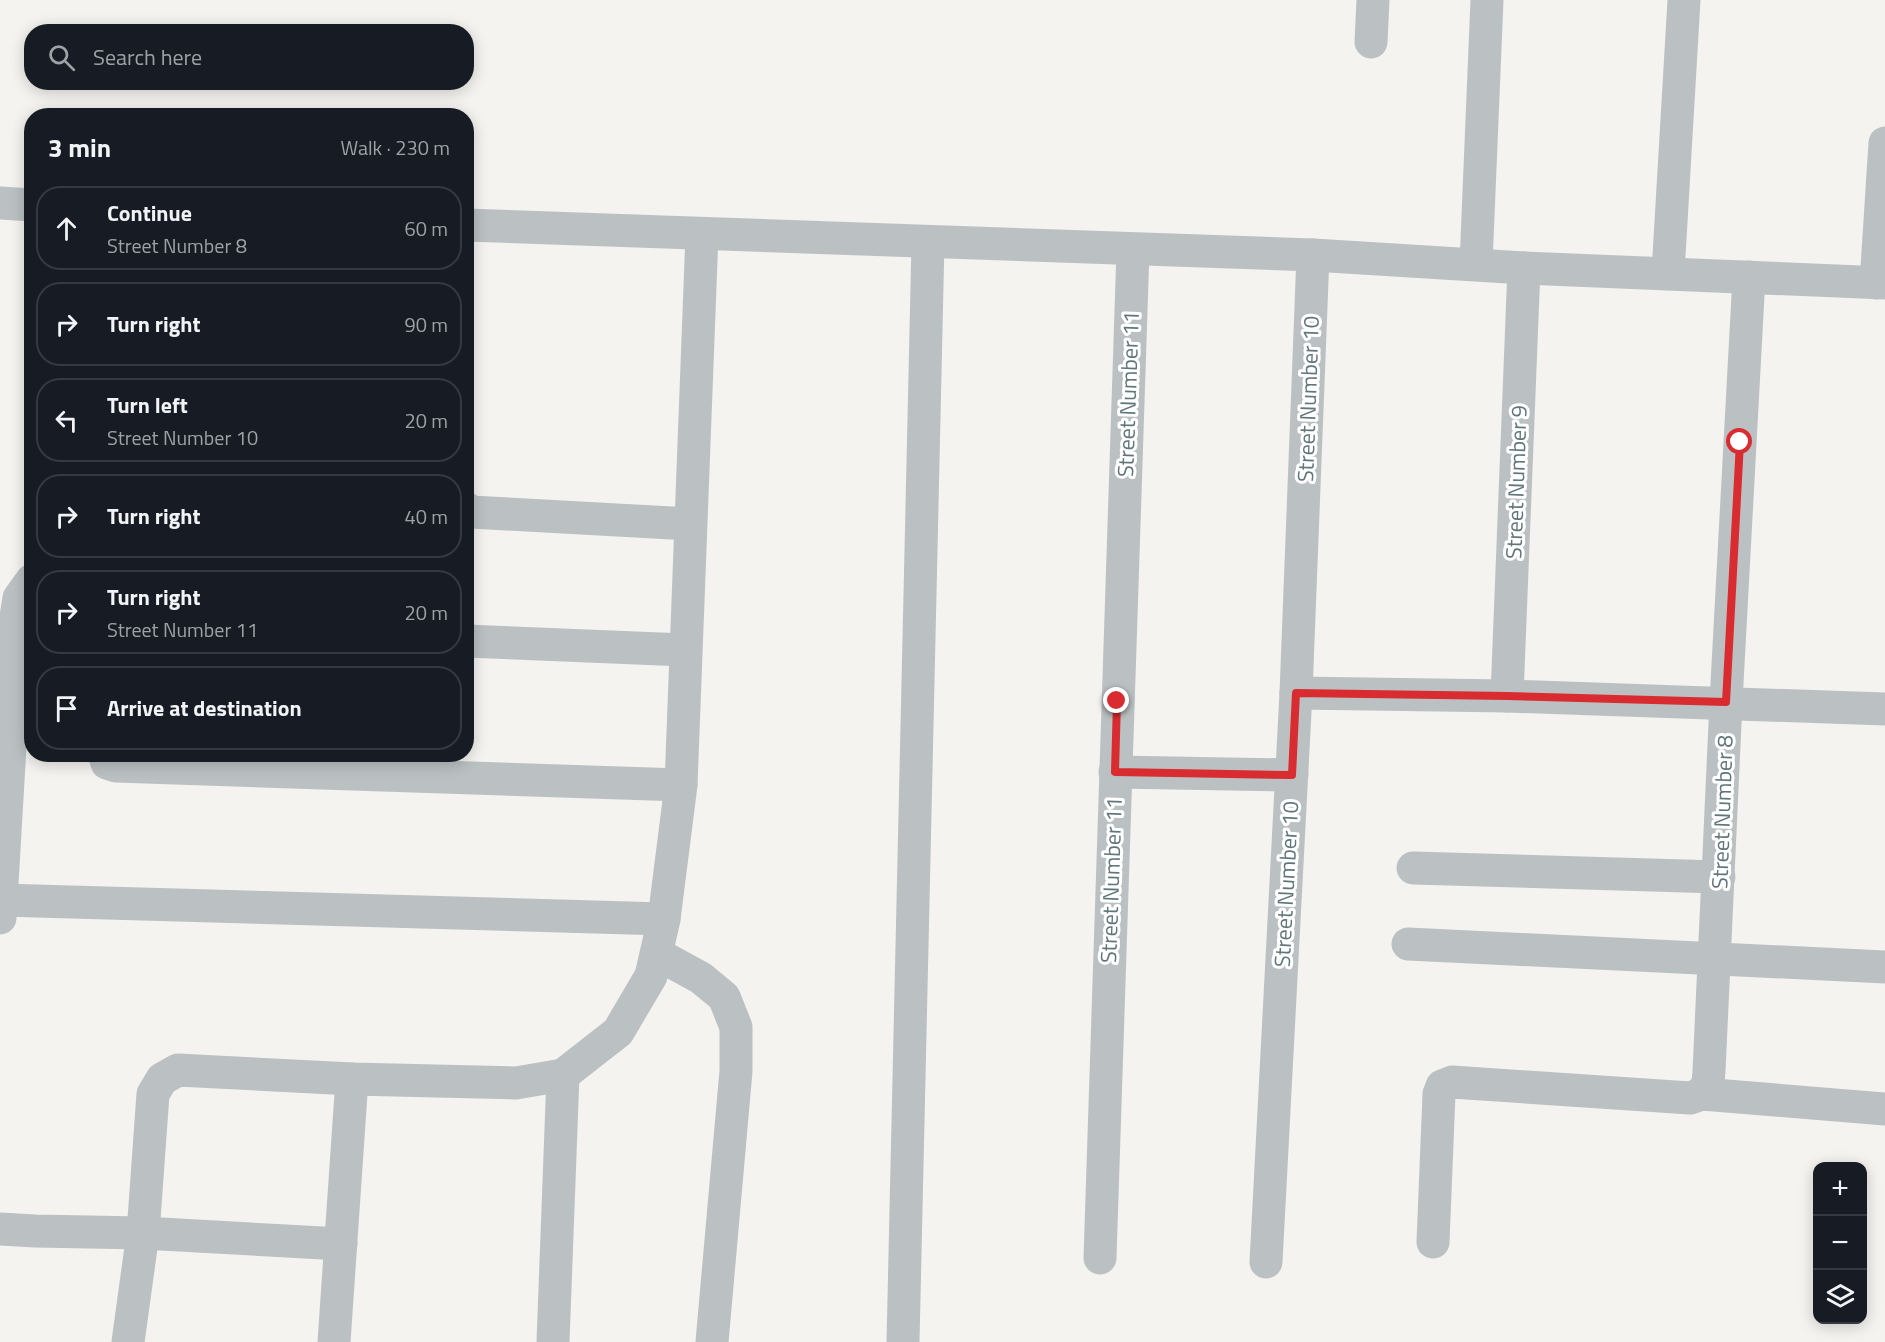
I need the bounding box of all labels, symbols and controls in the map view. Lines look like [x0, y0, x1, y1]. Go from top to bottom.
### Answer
search box [24, 24, 474, 90]
text: Search here [93, 40, 202, 74]
icon: search [45, 41, 78, 74]
text: 3 min [48, 128, 111, 167]
text: Walk · 230 m [341, 132, 450, 163]
text: Continue [107, 196, 192, 230]
icon: ahead [50, 212, 83, 245]
text: 60 m [404, 213, 448, 244]
text: Street Number 8 [107, 230, 247, 261]
text: Turn right [107, 307, 201, 341]
icon: right [50, 308, 83, 341]
text: 90 m [404, 309, 448, 340]
street label: Street Number 11 [1108, 310, 1148, 478]
street label: Street Number 10 [1288, 315, 1328, 483]
text: Turn left [107, 388, 188, 422]
icon: left [50, 404, 83, 437]
street label: Street Number 9 [1496, 404, 1536, 560]
text: 20 m [404, 405, 448, 436]
text: Street Number 10 [107, 422, 258, 453]
route start [1726, 428, 1752, 454]
text: Turn right [107, 499, 201, 533]
icon: right [50, 500, 83, 533]
text: 40 m [404, 501, 448, 532]
text: Turn right [107, 580, 201, 614]
icon: right [50, 596, 83, 629]
text: 20 m [404, 597, 448, 628]
text: Street Number 11 [107, 614, 258, 645]
route end [1103, 687, 1129, 713]
text: Arrive at destination [107, 691, 302, 725]
icon: arrive [50, 692, 83, 725]
street label: Street Number 8 [1702, 734, 1742, 890]
street label: Street Number 11 [1091, 796, 1131, 964]
street label: Street Number 10 [1265, 800, 1307, 968]
map controls [1813, 1162, 1867, 1324]
button: + [1813, 1162, 1867, 1216]
button: − [1813, 1216, 1867, 1270]
button: layers [1813, 1270, 1867, 1324]

